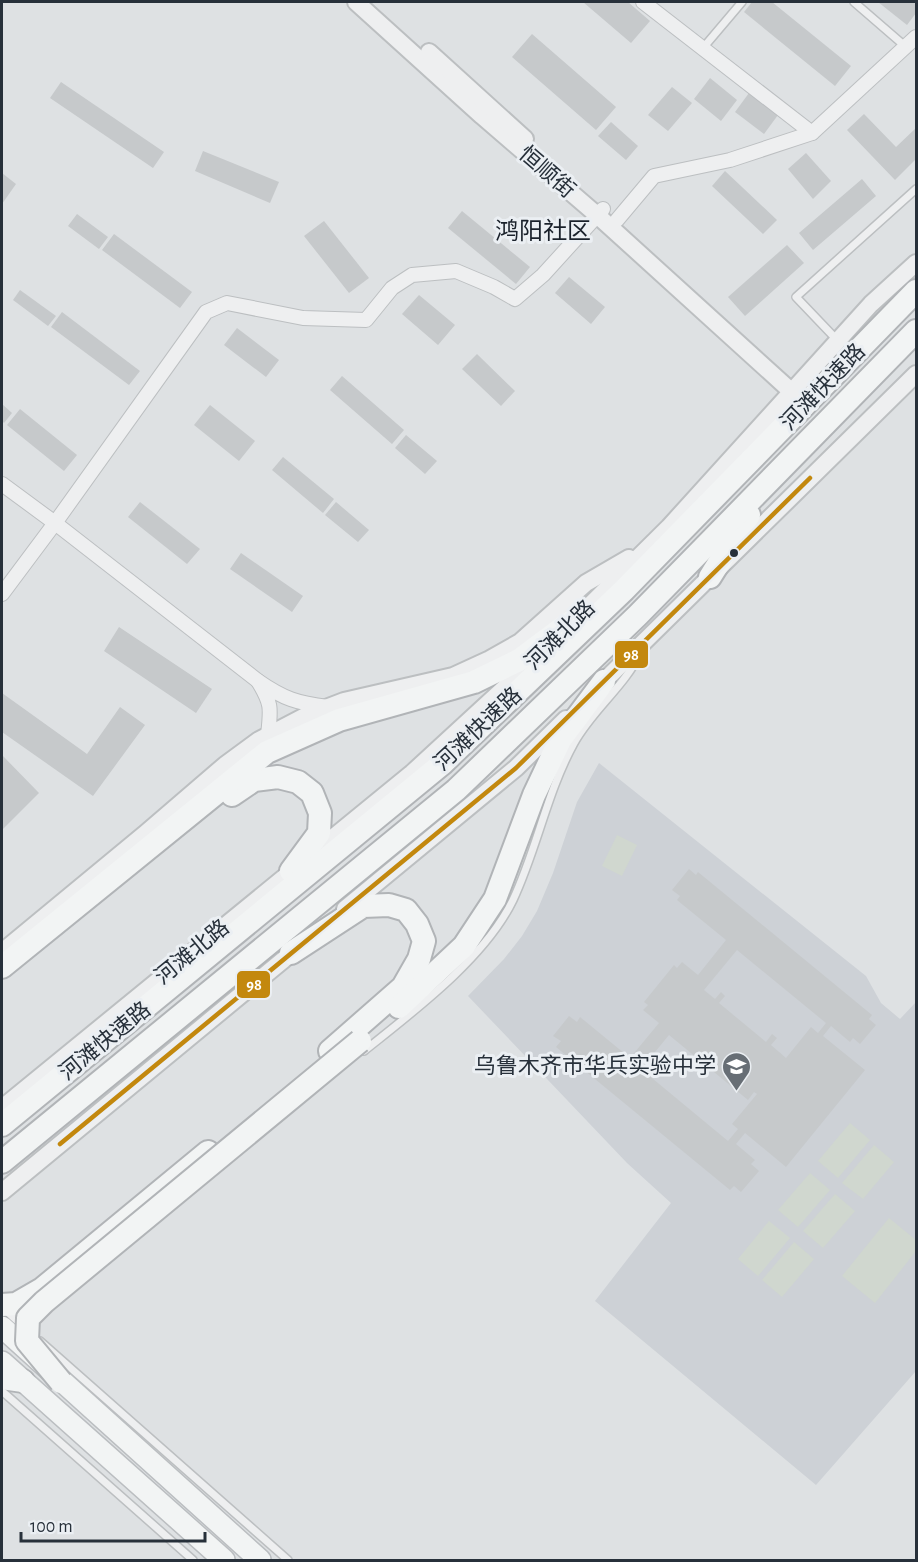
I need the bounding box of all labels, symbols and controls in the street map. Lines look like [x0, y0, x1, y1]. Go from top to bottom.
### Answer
street label: 恒顺街 [515, 141, 580, 202]
district label: 鸿阳社区 [495, 218, 591, 244]
street label: 河滩快速路 [776, 339, 869, 434]
unlabelled marker [728, 547, 740, 559]
street label: 河滩北路 [520, 595, 599, 674]
line badge: 98 [614, 640, 649, 669]
text: 98 [623, 647, 639, 663]
street label: 河滩快速路 [430, 683, 526, 775]
street label: 河滩北路 [150, 915, 233, 988]
line badge: 98 [236, 970, 271, 999]
text: 98 [246, 977, 262, 993]
street label: 河滩快速路 [55, 997, 155, 1084]
school or university icon: 乌鲁木齐市华兵实验中学 [721, 1050, 753, 1092]
place label: 乌鲁木齐市华兵实验中学 [474, 1054, 716, 1077]
scale bar [21, 1505, 206, 1543]
text: 100 m [30, 1518, 73, 1536]

